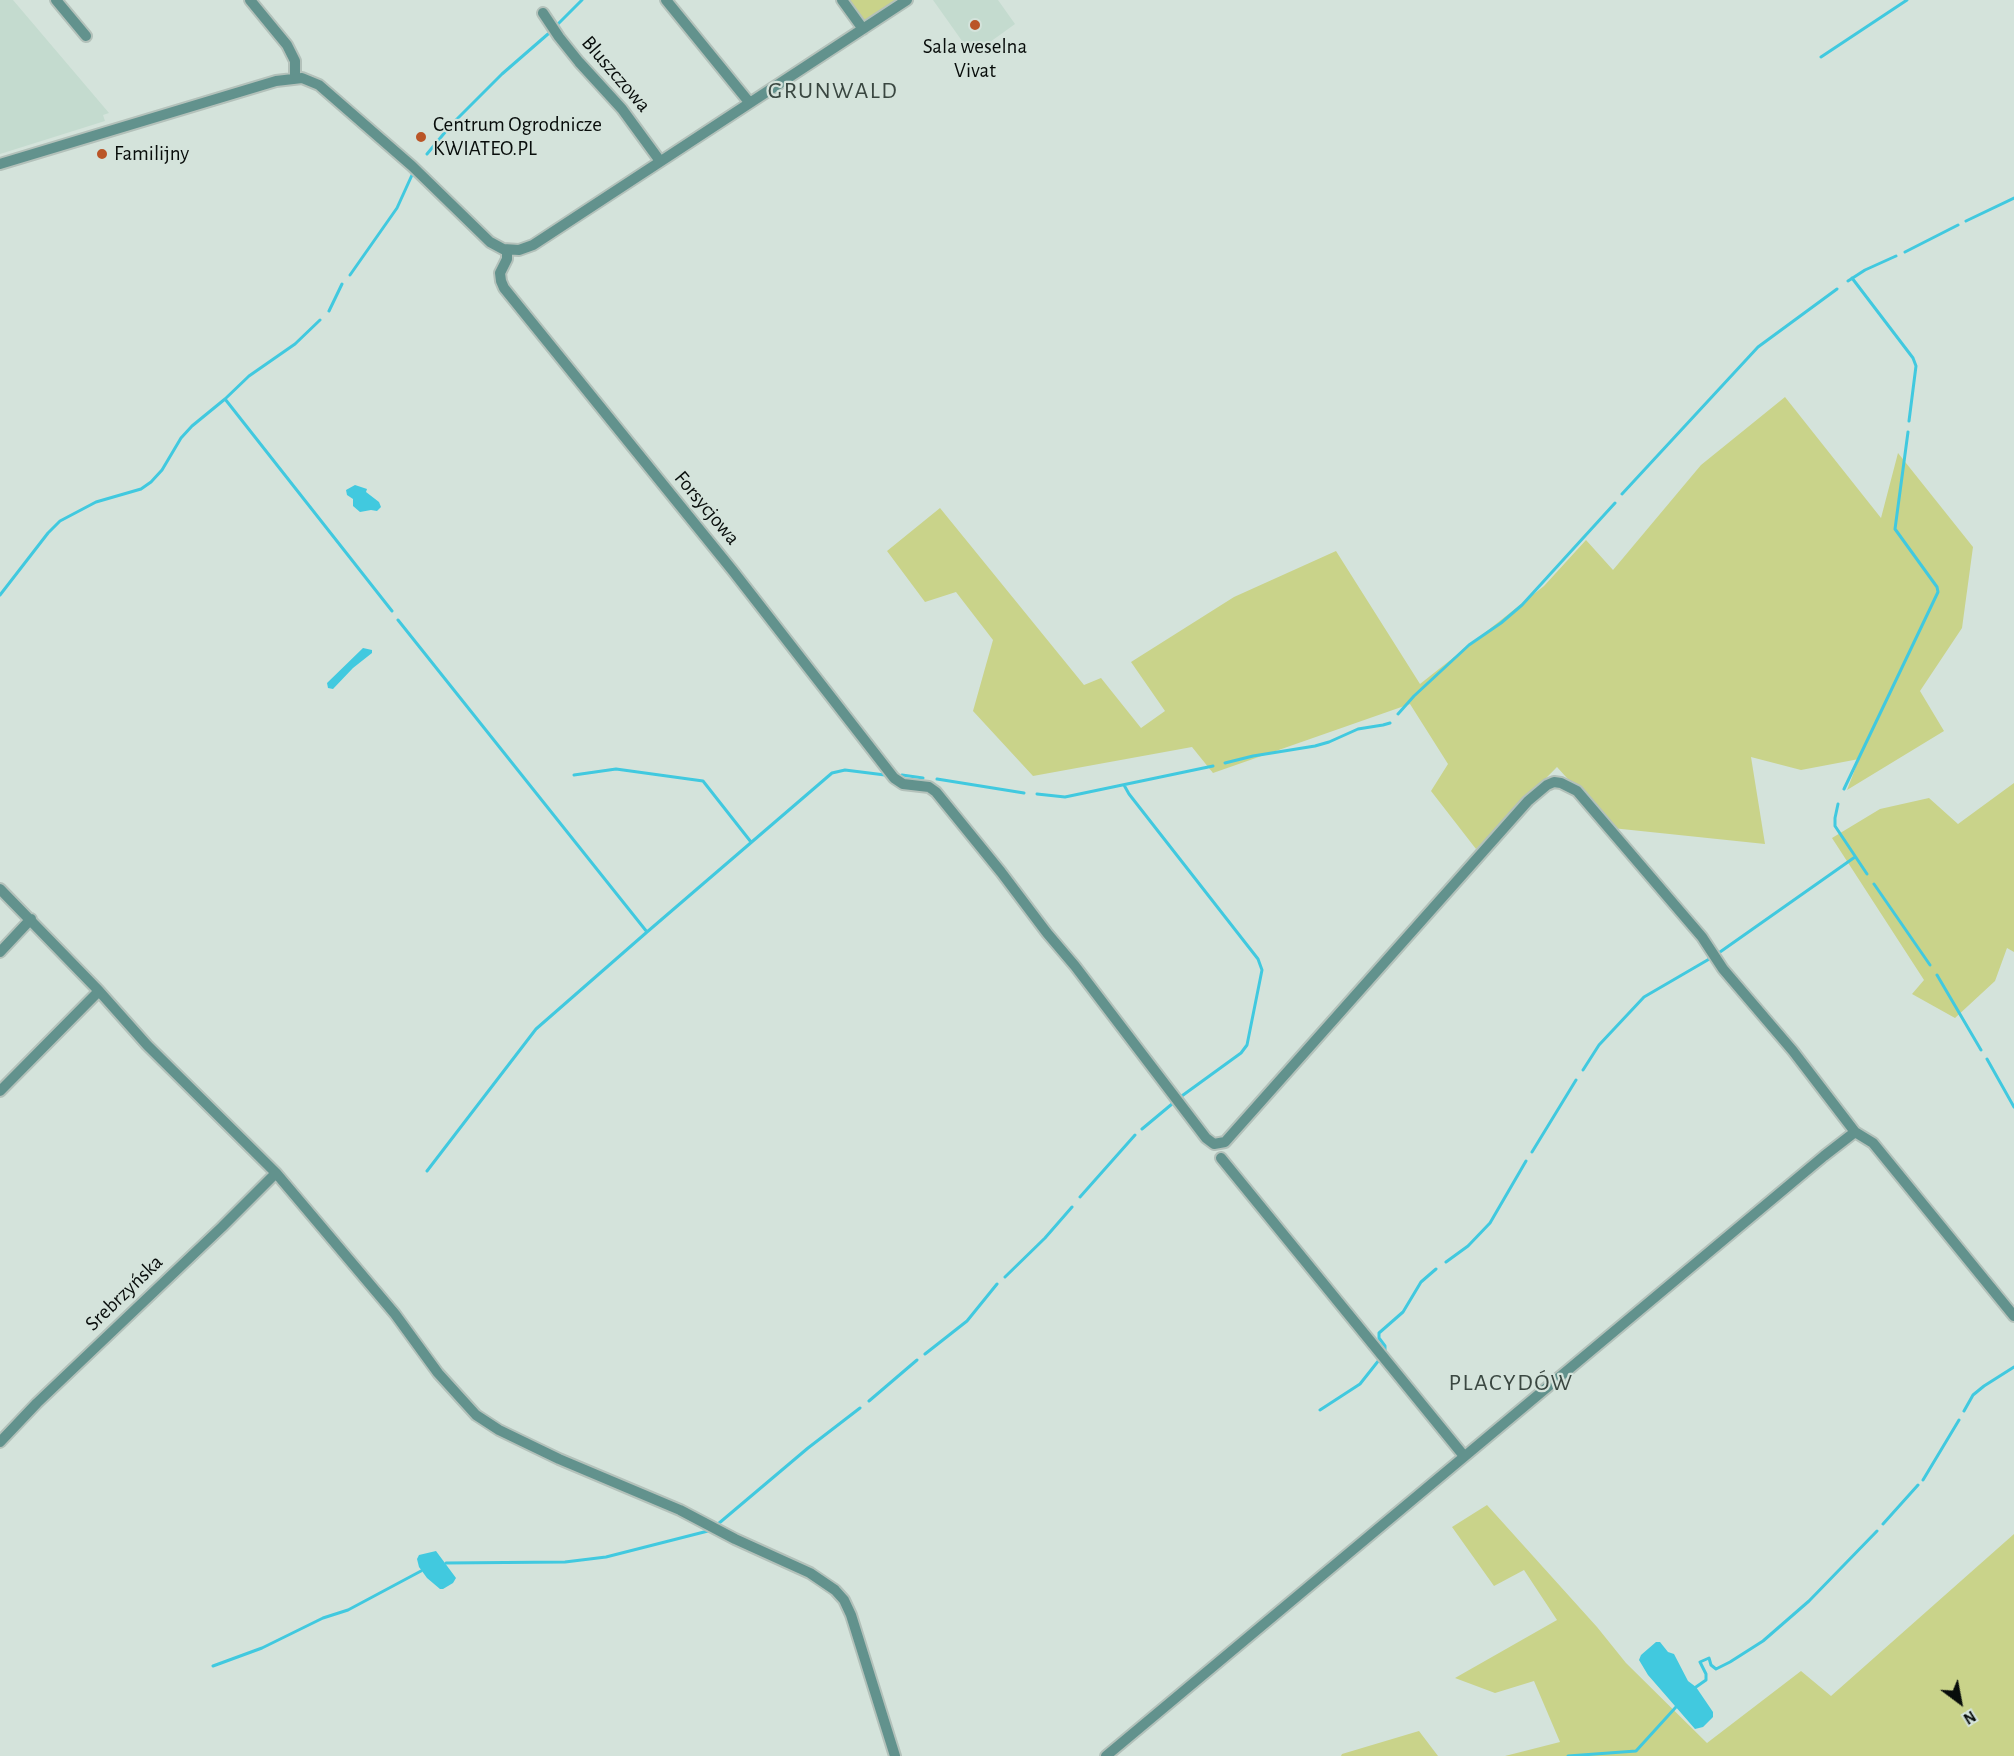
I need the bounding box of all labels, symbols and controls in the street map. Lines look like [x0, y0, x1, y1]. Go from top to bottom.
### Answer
marker: Sala weselna Vivat [968, 18, 982, 32]
street label: Bluszczowa [576, 31, 656, 117]
place label: Sala weselna Vivat [923, 34, 1027, 84]
district label: GRUNWALD [768, 77, 898, 105]
place label: Centrum Ogrodnicze KWIATEO.PL [433, 112, 602, 162]
marker: Centrum Ogrodnicze KWIATEO.PL [414, 130, 428, 144]
place label: Familijny [114, 141, 189, 167]
marker: Familijny [95, 147, 109, 161]
street label: Forsycjowa [669, 466, 745, 550]
street label: Srebrzyńska [80, 1250, 168, 1336]
district label: PLACYDÓW [1449, 1369, 1573, 1397]
north arrow [1930, 1672, 1990, 1732]
text: N [1961, 1708, 1978, 1727]

